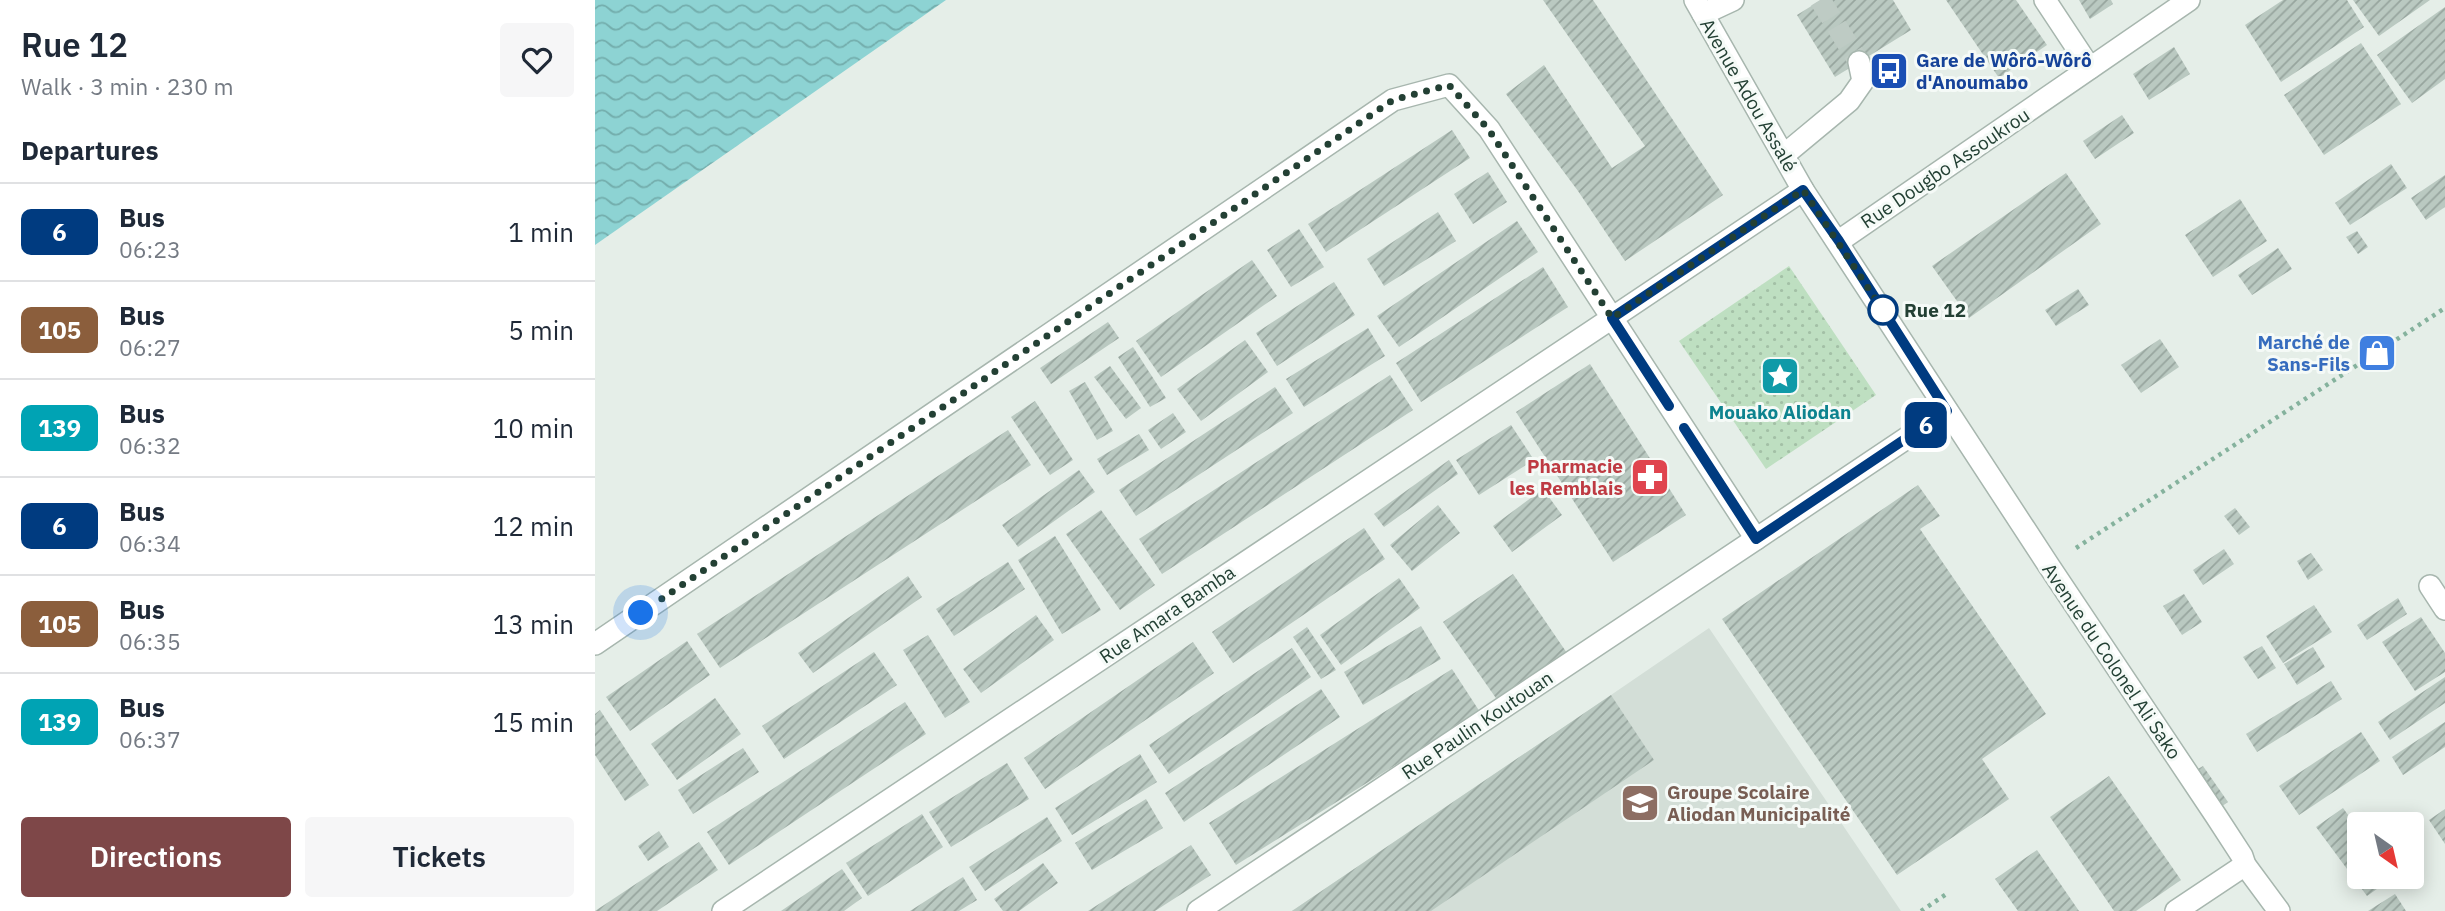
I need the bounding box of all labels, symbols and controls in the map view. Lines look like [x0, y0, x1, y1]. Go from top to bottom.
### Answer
street label: Avenue Adou Assalé [1695, 14, 1803, 176]
text: Rue 12 [21, 23, 128, 66]
button: heart [500, 23, 574, 97]
place label: Gare de Wôrô-Wôrô d'Anoumabo [1916, 48, 2092, 94]
bus stop icon: Gare de Wôrô-Wôrô d'Anoumabo [1868, 50, 1910, 92]
text: Walk · 3 min · 230 m [21, 71, 234, 101]
street label: Rue Dougbo Assoukrou [1856, 103, 2034, 233]
text: Departures [21, 133, 159, 167]
text: Bus [119, 200, 165, 234]
text: 1 min [508, 215, 574, 249]
text: 6 [52, 216, 67, 248]
text: 06:23 [119, 234, 181, 264]
marker: Rue 12 [1868, 295, 1898, 325]
text: Bus [119, 298, 165, 332]
place label: Rue 12 [1904, 298, 1966, 322]
text: 5 min [508, 313, 574, 347]
text: 105 [38, 314, 81, 346]
place label: Marché de Sans-Fils [2258, 330, 2350, 376]
text: 06:27 [119, 332, 181, 362]
shop icon: Marché de Sans-Fils [2356, 332, 2398, 374]
place icon: Mouako Aliodan [1759, 355, 1801, 397]
text: Bus [119, 396, 165, 430]
place label: Mouako Aliodan [1709, 400, 1851, 424]
line badge: 6 [1903, 402, 1949, 448]
text: 6 [1919, 409, 1933, 441]
text: 10 min [493, 411, 574, 445]
text: 139 [38, 412, 81, 444]
text: 06:32 [119, 430, 181, 460]
place label: Pharmacie les Remblais [1509, 454, 1623, 500]
pharmacy icon: Pharmacie les Remblais [1629, 456, 1671, 498]
text: Bus [119, 494, 165, 528]
text: 12 min [493, 509, 574, 543]
text: 6 [52, 510, 67, 542]
text: 06:34 [119, 528, 181, 558]
street label: Avenue du Colonel Ali Sako [2037, 558, 2187, 764]
street label: Rue Amara Bamba [1095, 560, 1239, 668]
text: Bus [119, 592, 165, 626]
your location [623, 595, 658, 630]
text: 13 min [493, 607, 574, 641]
text: 105 [38, 608, 81, 640]
text: 06:35 [119, 626, 181, 656]
street label: Rue Paulin Koutouan [1397, 665, 1557, 785]
text: Bus [119, 690, 165, 724]
text: 15 min [493, 705, 574, 739]
text: 139 [38, 706, 81, 738]
text: 06:37 [119, 724, 181, 754]
place label: Groupe Scolaire Aliodan Municipalité [1667, 780, 1850, 826]
school or university icon: Groupe Scolaire Aliodan Municipalité [1619, 782, 1661, 824]
north arrow [2347, 812, 2424, 889]
map controls [2347, 812, 2424, 889]
button: Directions [21, 817, 291, 897]
button: Tickets [305, 817, 574, 897]

